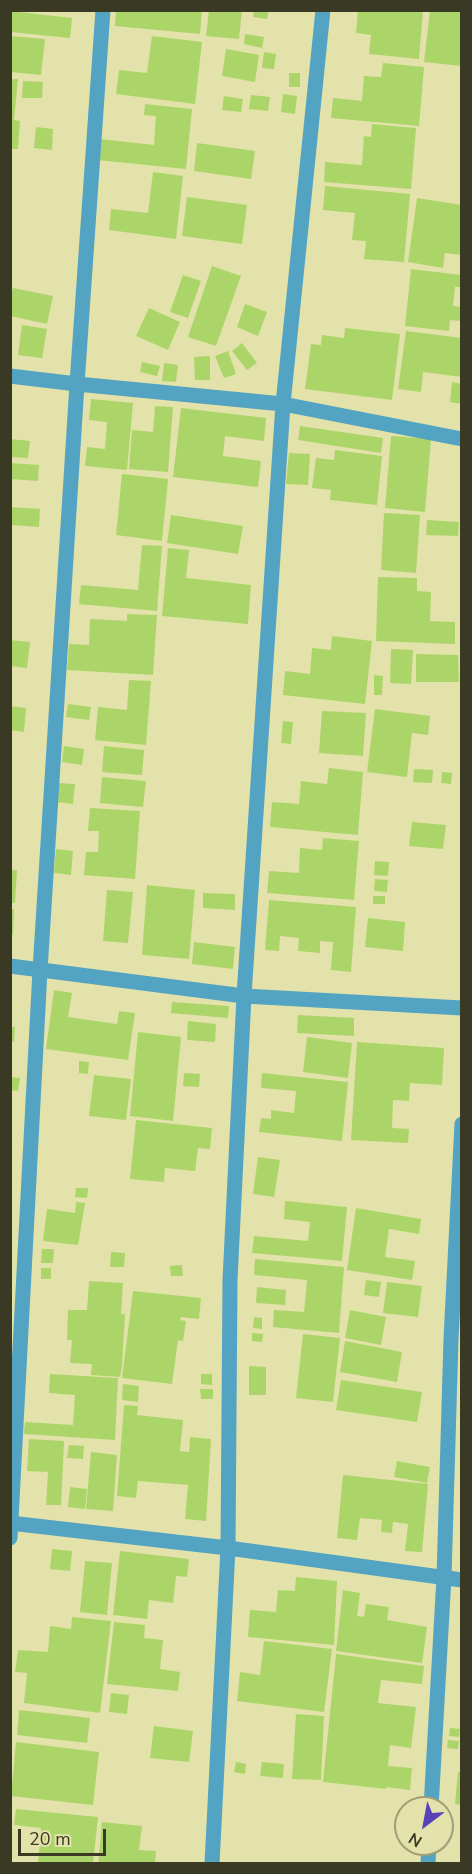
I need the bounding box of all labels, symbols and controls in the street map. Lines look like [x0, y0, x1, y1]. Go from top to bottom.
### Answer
north arrow [394, 1796, 454, 1856]
scale bar [21, 1817, 110, 1855]
text: 20 m [29, 1827, 71, 1851]
text: N [405, 1827, 426, 1852]

